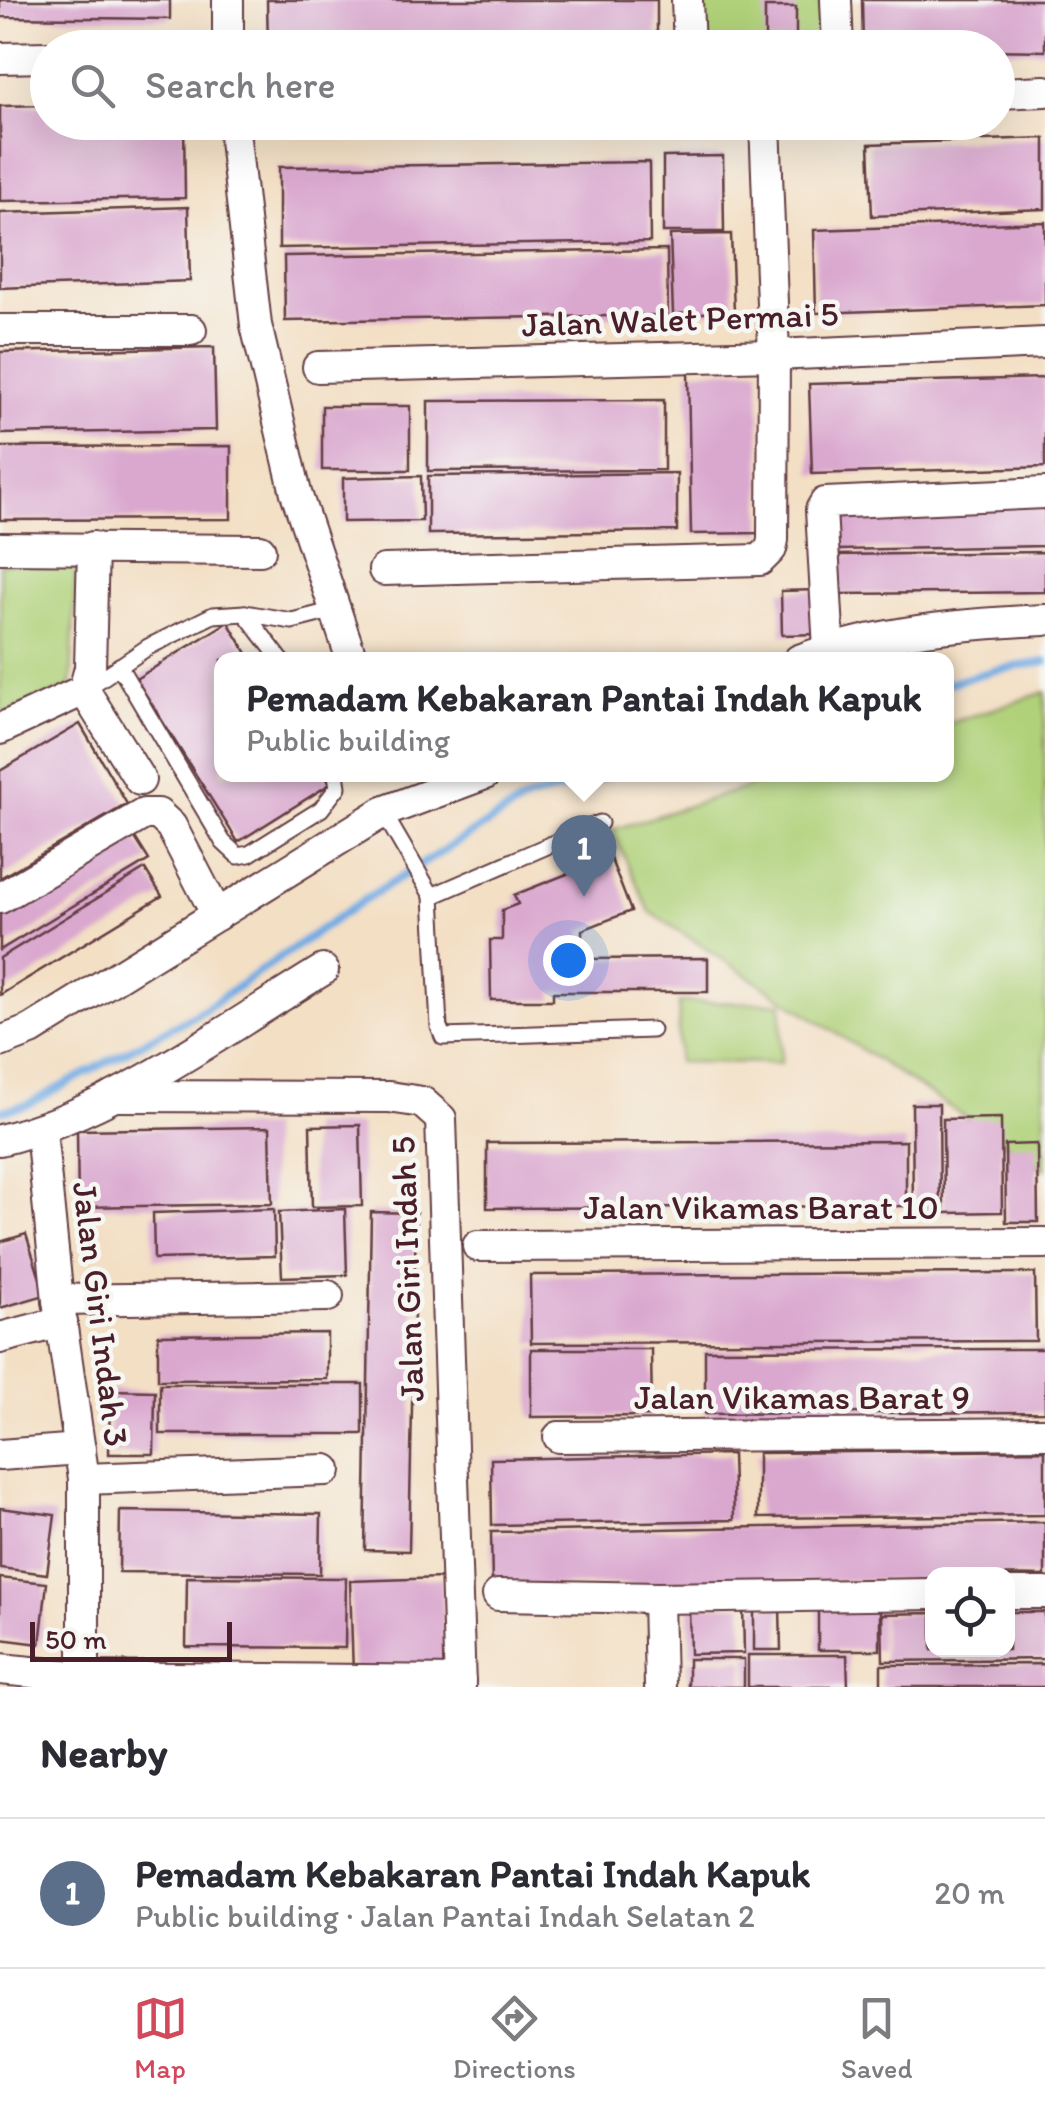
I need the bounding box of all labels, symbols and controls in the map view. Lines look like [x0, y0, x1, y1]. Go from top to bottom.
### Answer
search box [30, 30, 1015, 140]
icon: search [65, 58, 120, 113]
text: Search here [145, 62, 336, 108]
street label: Jalan Walet Permai 5 [521, 292, 839, 346]
popup [214, 652, 954, 782]
text: Pemadam Kebakaran Pantai Indah Kapuk [246, 675, 922, 721]
text: Public building [246, 721, 450, 759]
pin: 1 [552, 814, 616, 897]
your location [543, 935, 594, 986]
street label: Jalan Giri Indah 5 [381, 1136, 433, 1402]
street label: Jalan Giri Indah 3 [64, 1179, 138, 1449]
street label: Jalan Vikamas Barat 10 [583, 1186, 939, 1228]
street label: Jalan Vikamas Barat 9 [634, 1376, 970, 1418]
map controls [925, 1567, 1015, 1657]
button: locate [925, 1567, 1015, 1657]
scale bar [30, 1617, 232, 1662]
text: 50 m [45, 1622, 107, 1656]
text: Nearby [40, 1727, 167, 1778]
text: Pemadam Kebakaran Pantai Indah Kapuk [135, 1851, 810, 1897]
text: 1 [65, 1874, 80, 1912]
text: 20 m [934, 1874, 1005, 1912]
text: Public building · Jalan Pantai Indah Selatan 2 [135, 1897, 755, 1935]
tab: Map [133, 1991, 188, 2085]
tab: Directions [453, 1991, 576, 2085]
tab: Saved [841, 1991, 912, 2085]

